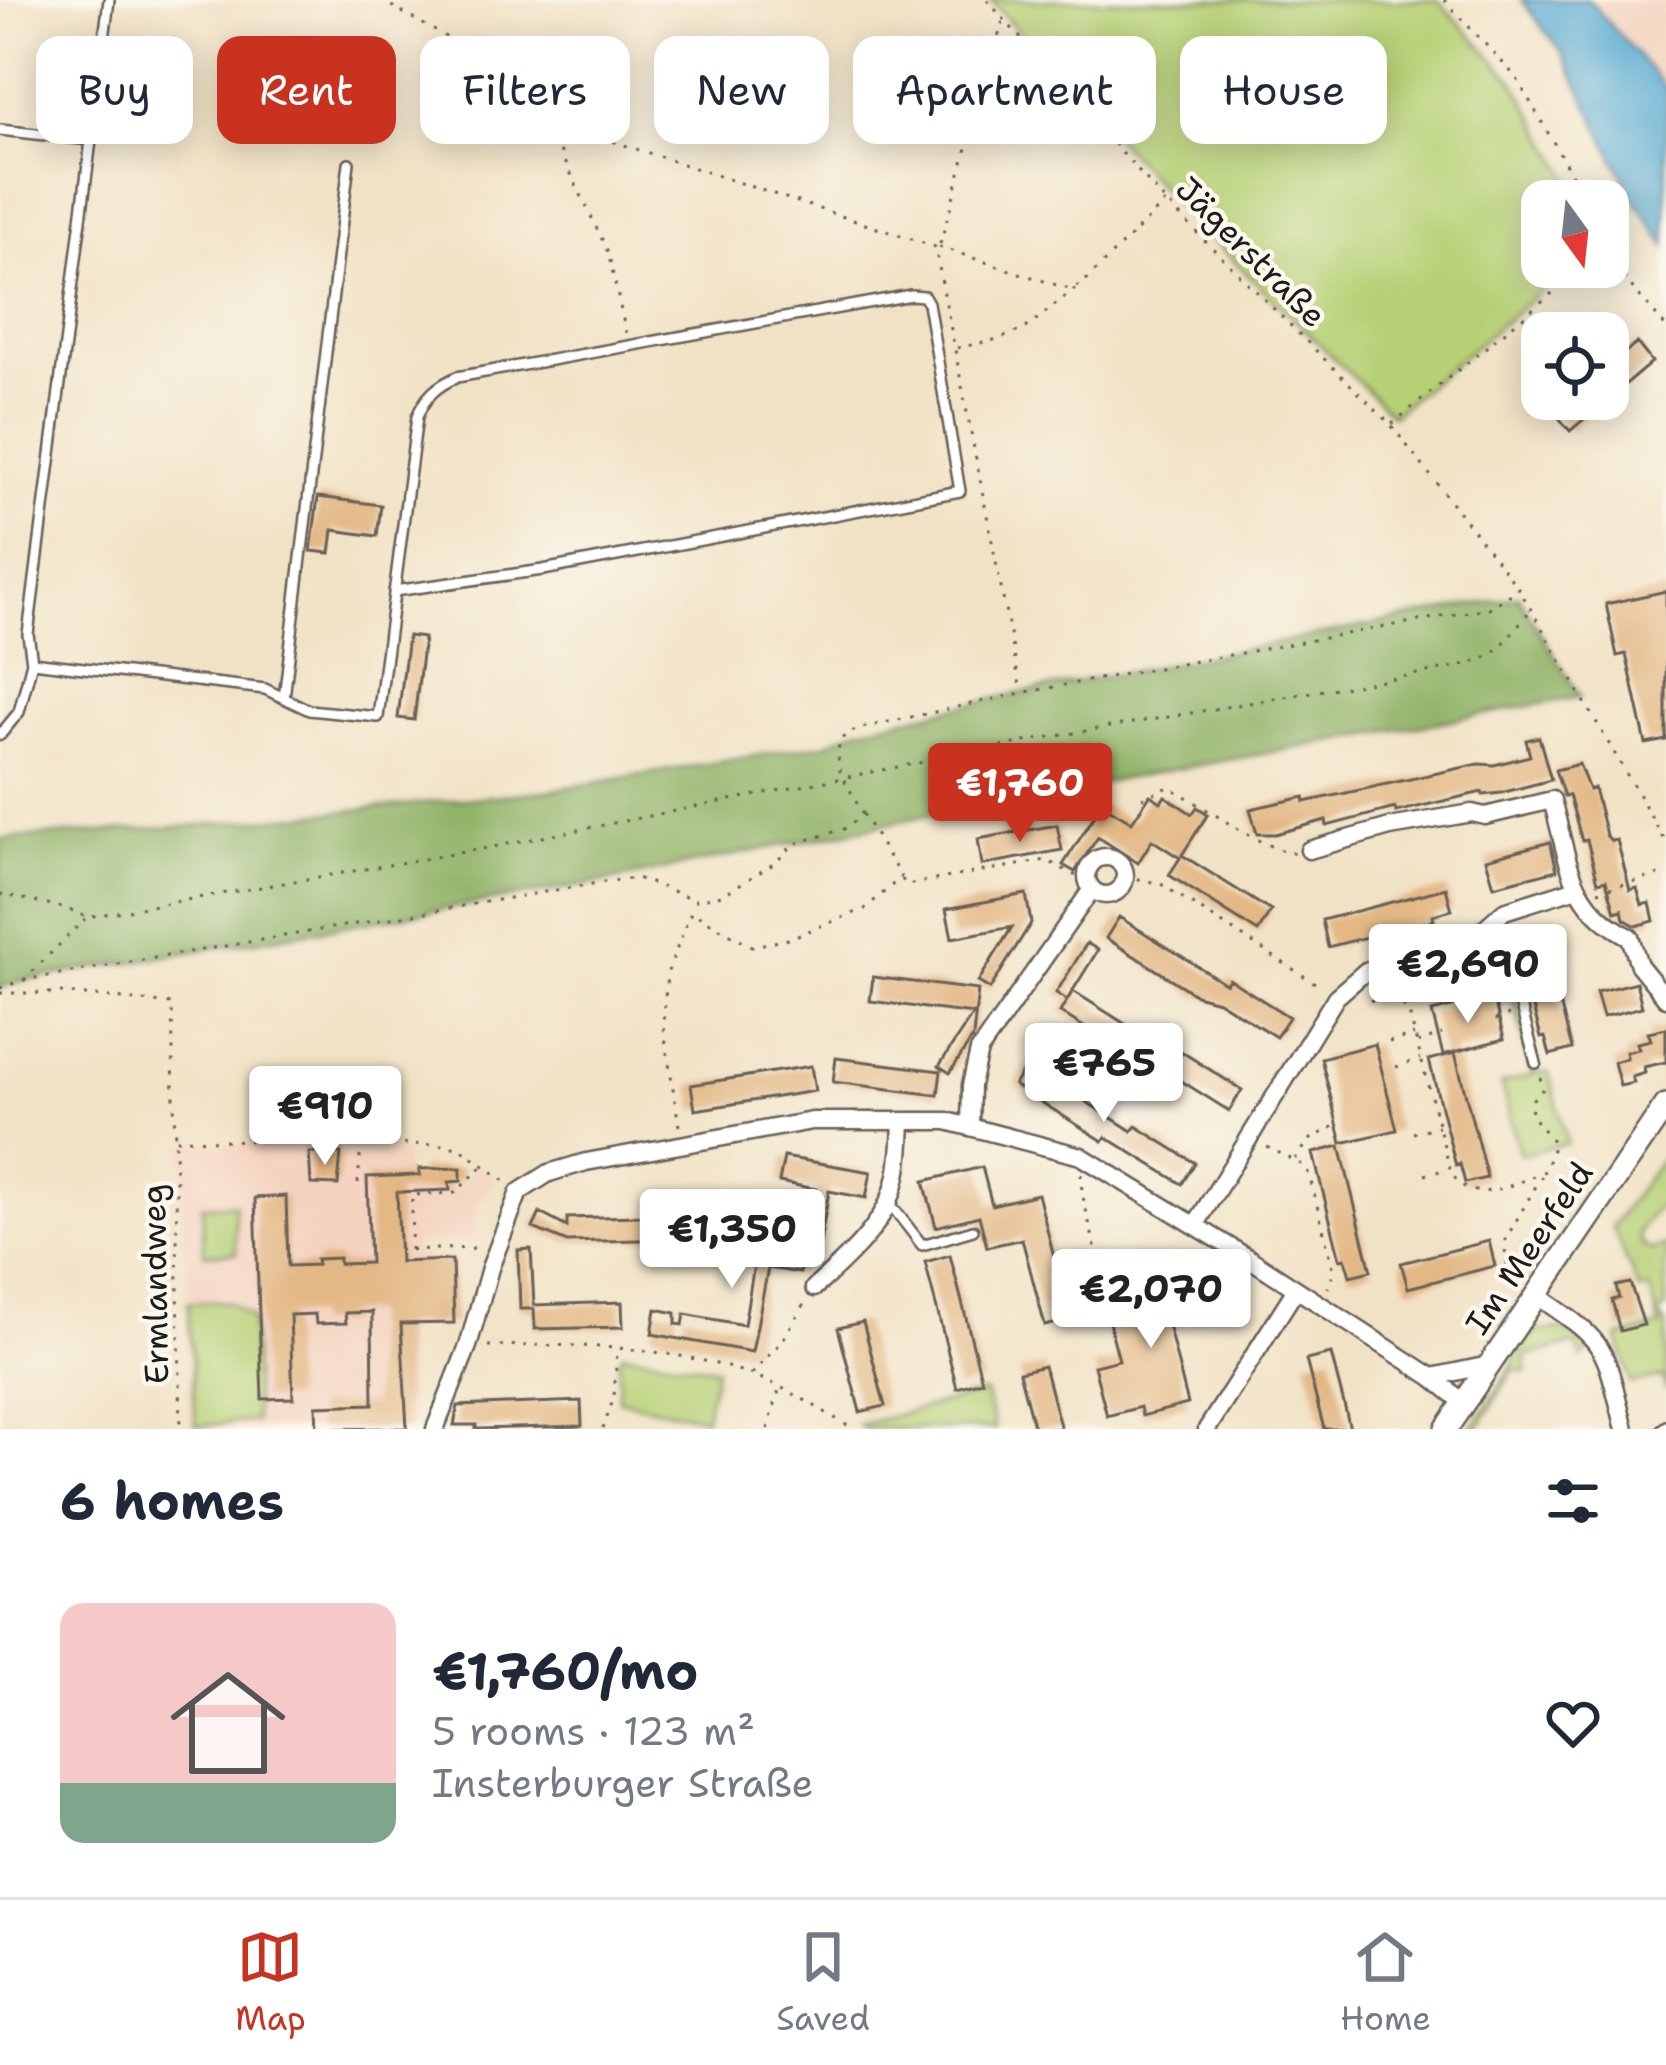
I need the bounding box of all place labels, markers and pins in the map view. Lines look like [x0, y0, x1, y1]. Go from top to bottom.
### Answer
pin: €1,760 [922, 743, 1118, 845]
pin: €2,690 [1370, 924, 1566, 1026]
pin: €765 [1033, 1023, 1175, 1125]
pin: €910 [254, 1066, 396, 1168]
pin: €1,350 [634, 1189, 830, 1291]
pin: €2,070 [1053, 1249, 1249, 1351]

